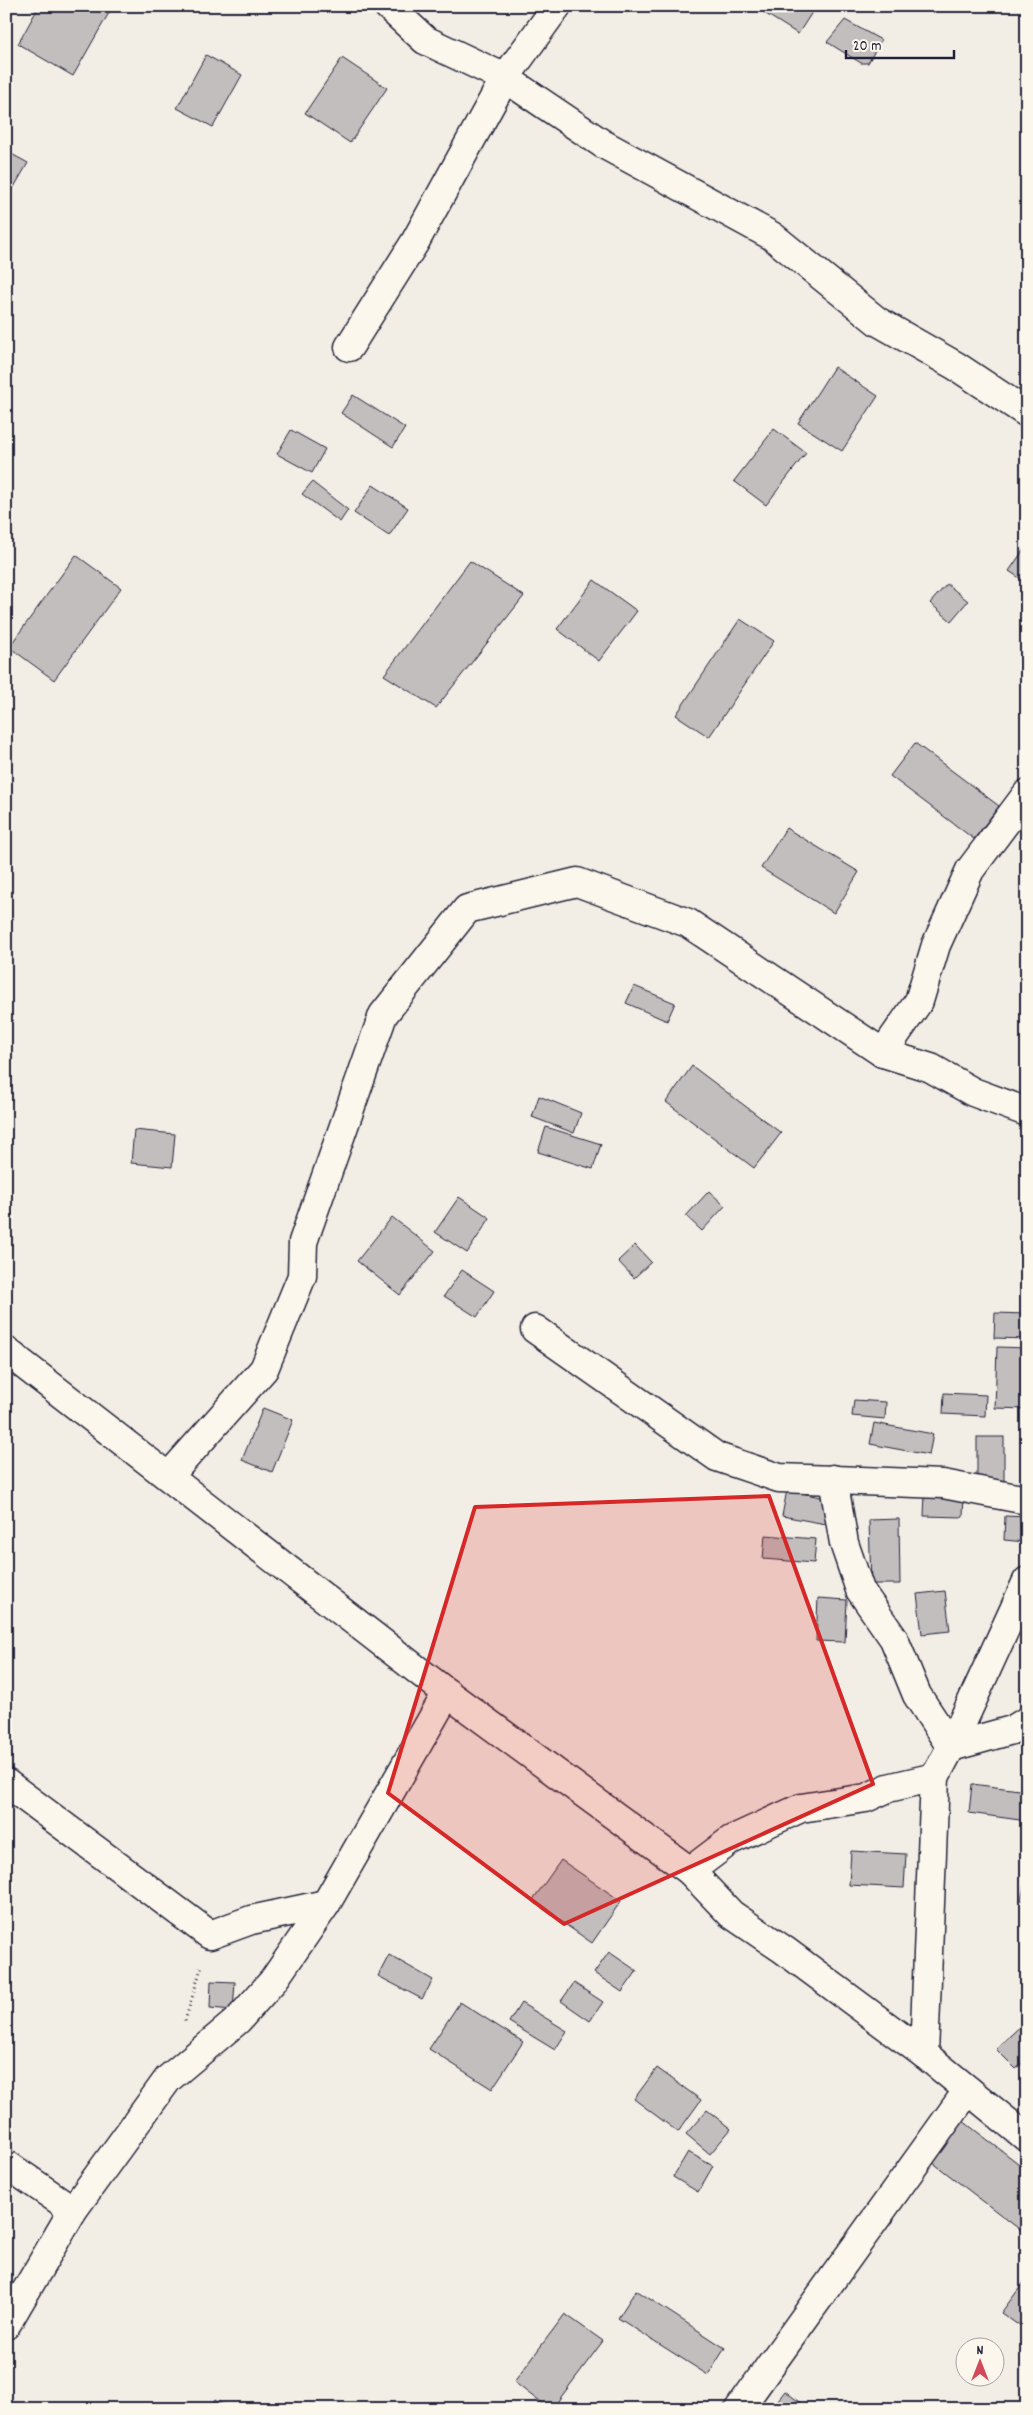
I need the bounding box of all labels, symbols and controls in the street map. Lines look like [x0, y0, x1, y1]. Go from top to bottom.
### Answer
scale bar [846, 28, 953, 60]
text: 20 m [853, 36, 881, 58]
north arrow [956, 2338, 1006, 2388]
text: N [977, 2341, 984, 2361]

